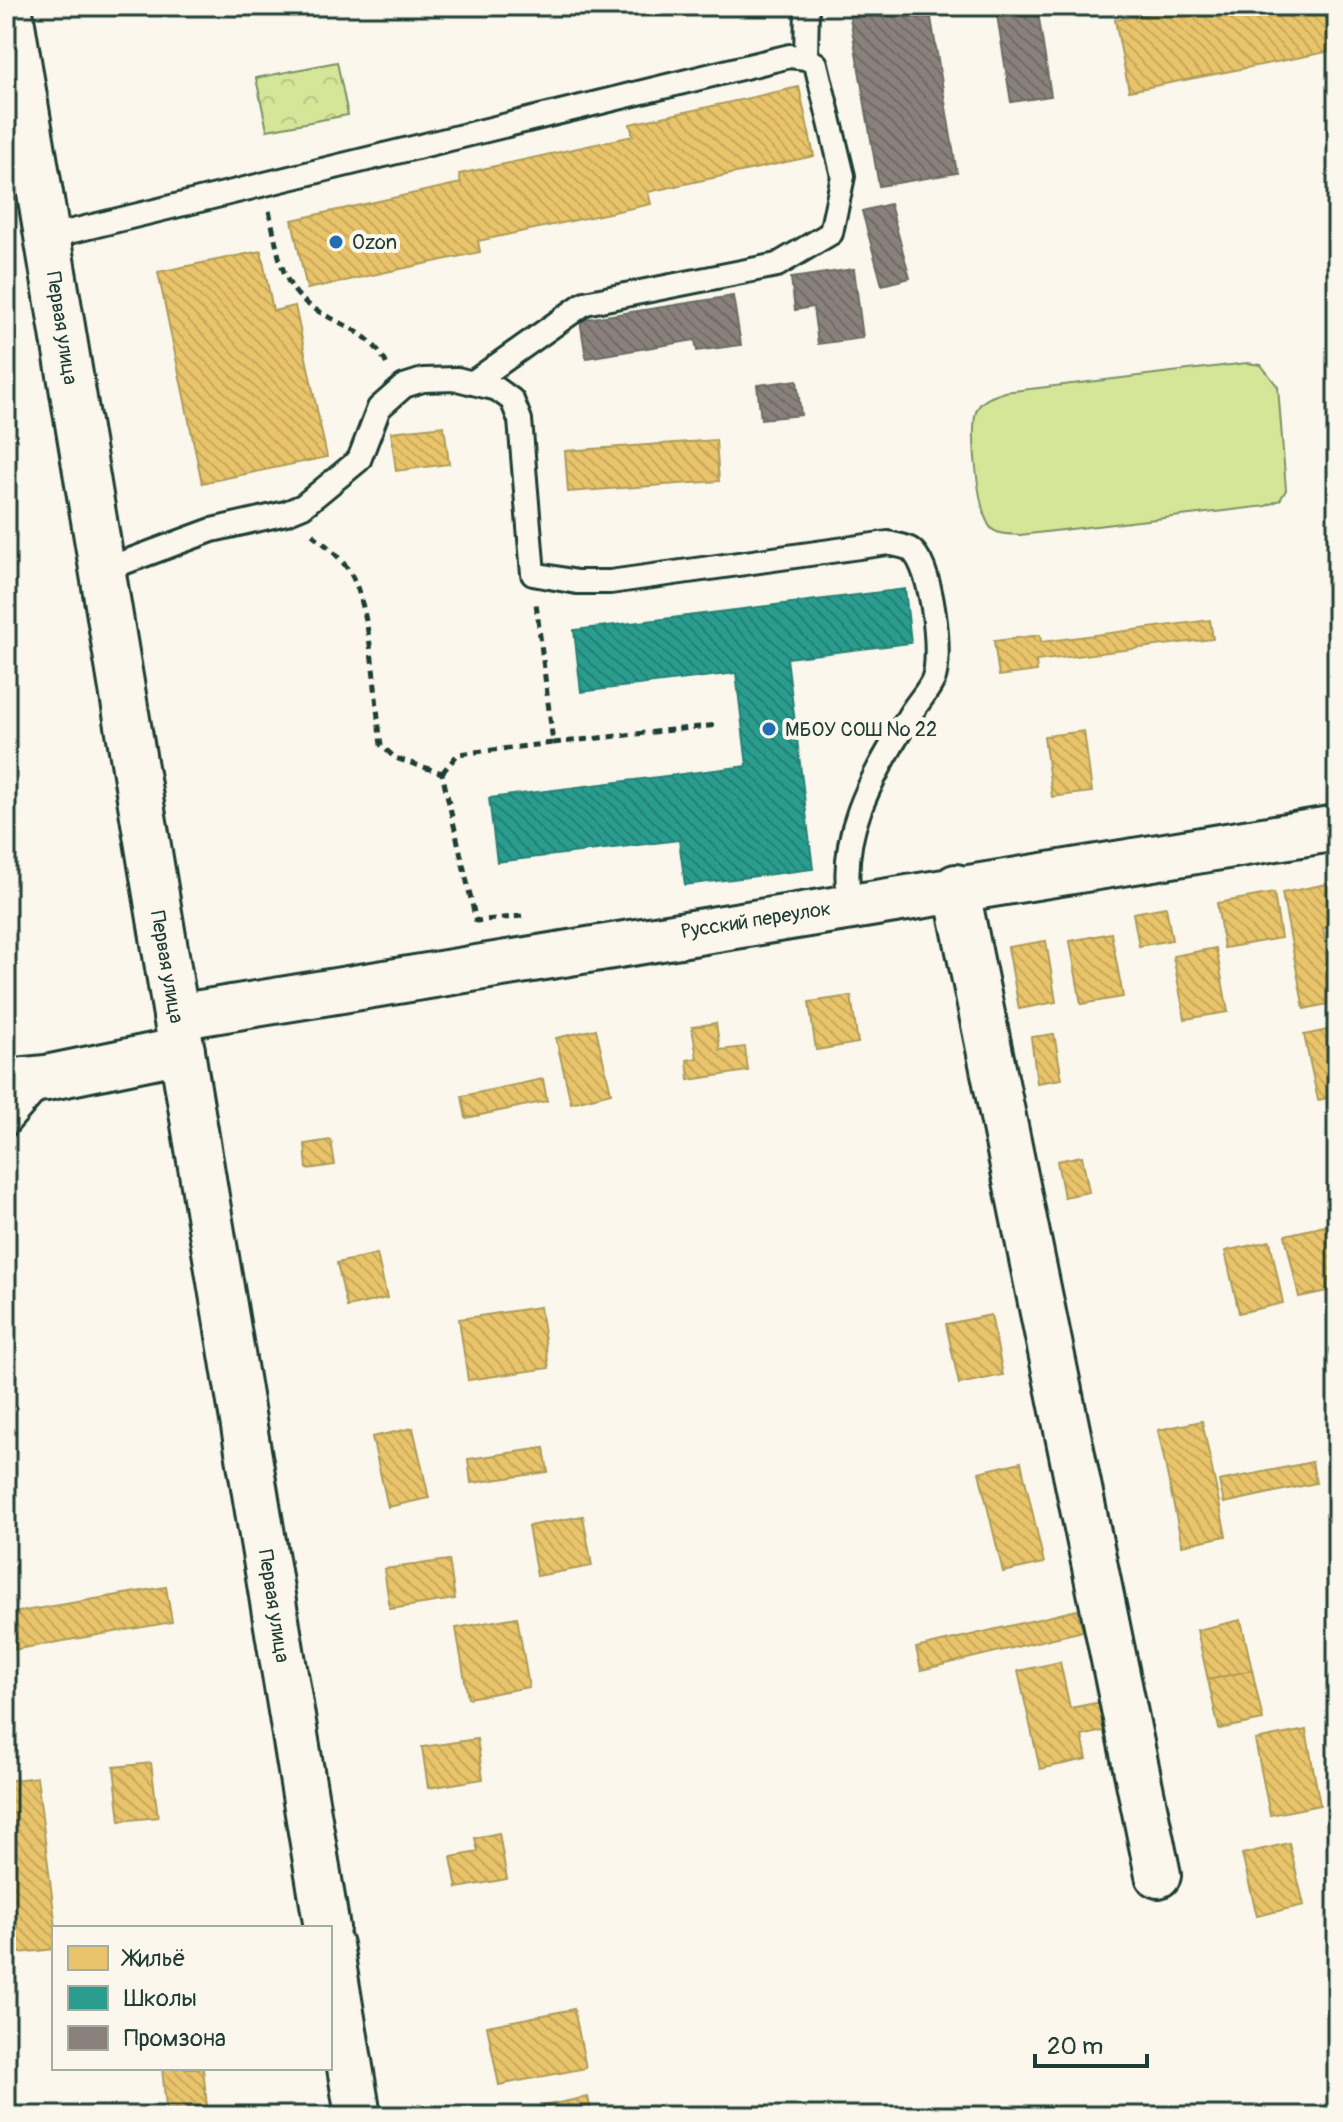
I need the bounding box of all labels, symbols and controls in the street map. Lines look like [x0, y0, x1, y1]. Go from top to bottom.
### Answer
place label: Ozon [352, 230, 397, 255]
marker: Ozon [327, 233, 345, 251]
street label: Первая улица [41, 270, 83, 386]
place label: МБОУ СОШ № 22 [785, 717, 937, 742]
marker: МБОУ СОШ № 22 [760, 720, 778, 738]
street label: Русский переулок [679, 896, 833, 944]
street label: Первая улица [145, 909, 189, 1025]
street label: Первая улица [253, 1548, 295, 1664]
legend [52, 1926, 332, 2070]
text: Жильё [120, 1944, 186, 1973]
text: Школы [124, 1984, 197, 2013]
scale bar [1035, 2018, 1147, 2068]
text: Промзона [124, 2024, 226, 2053]
text: 20 m [1047, 2032, 1103, 2061]

